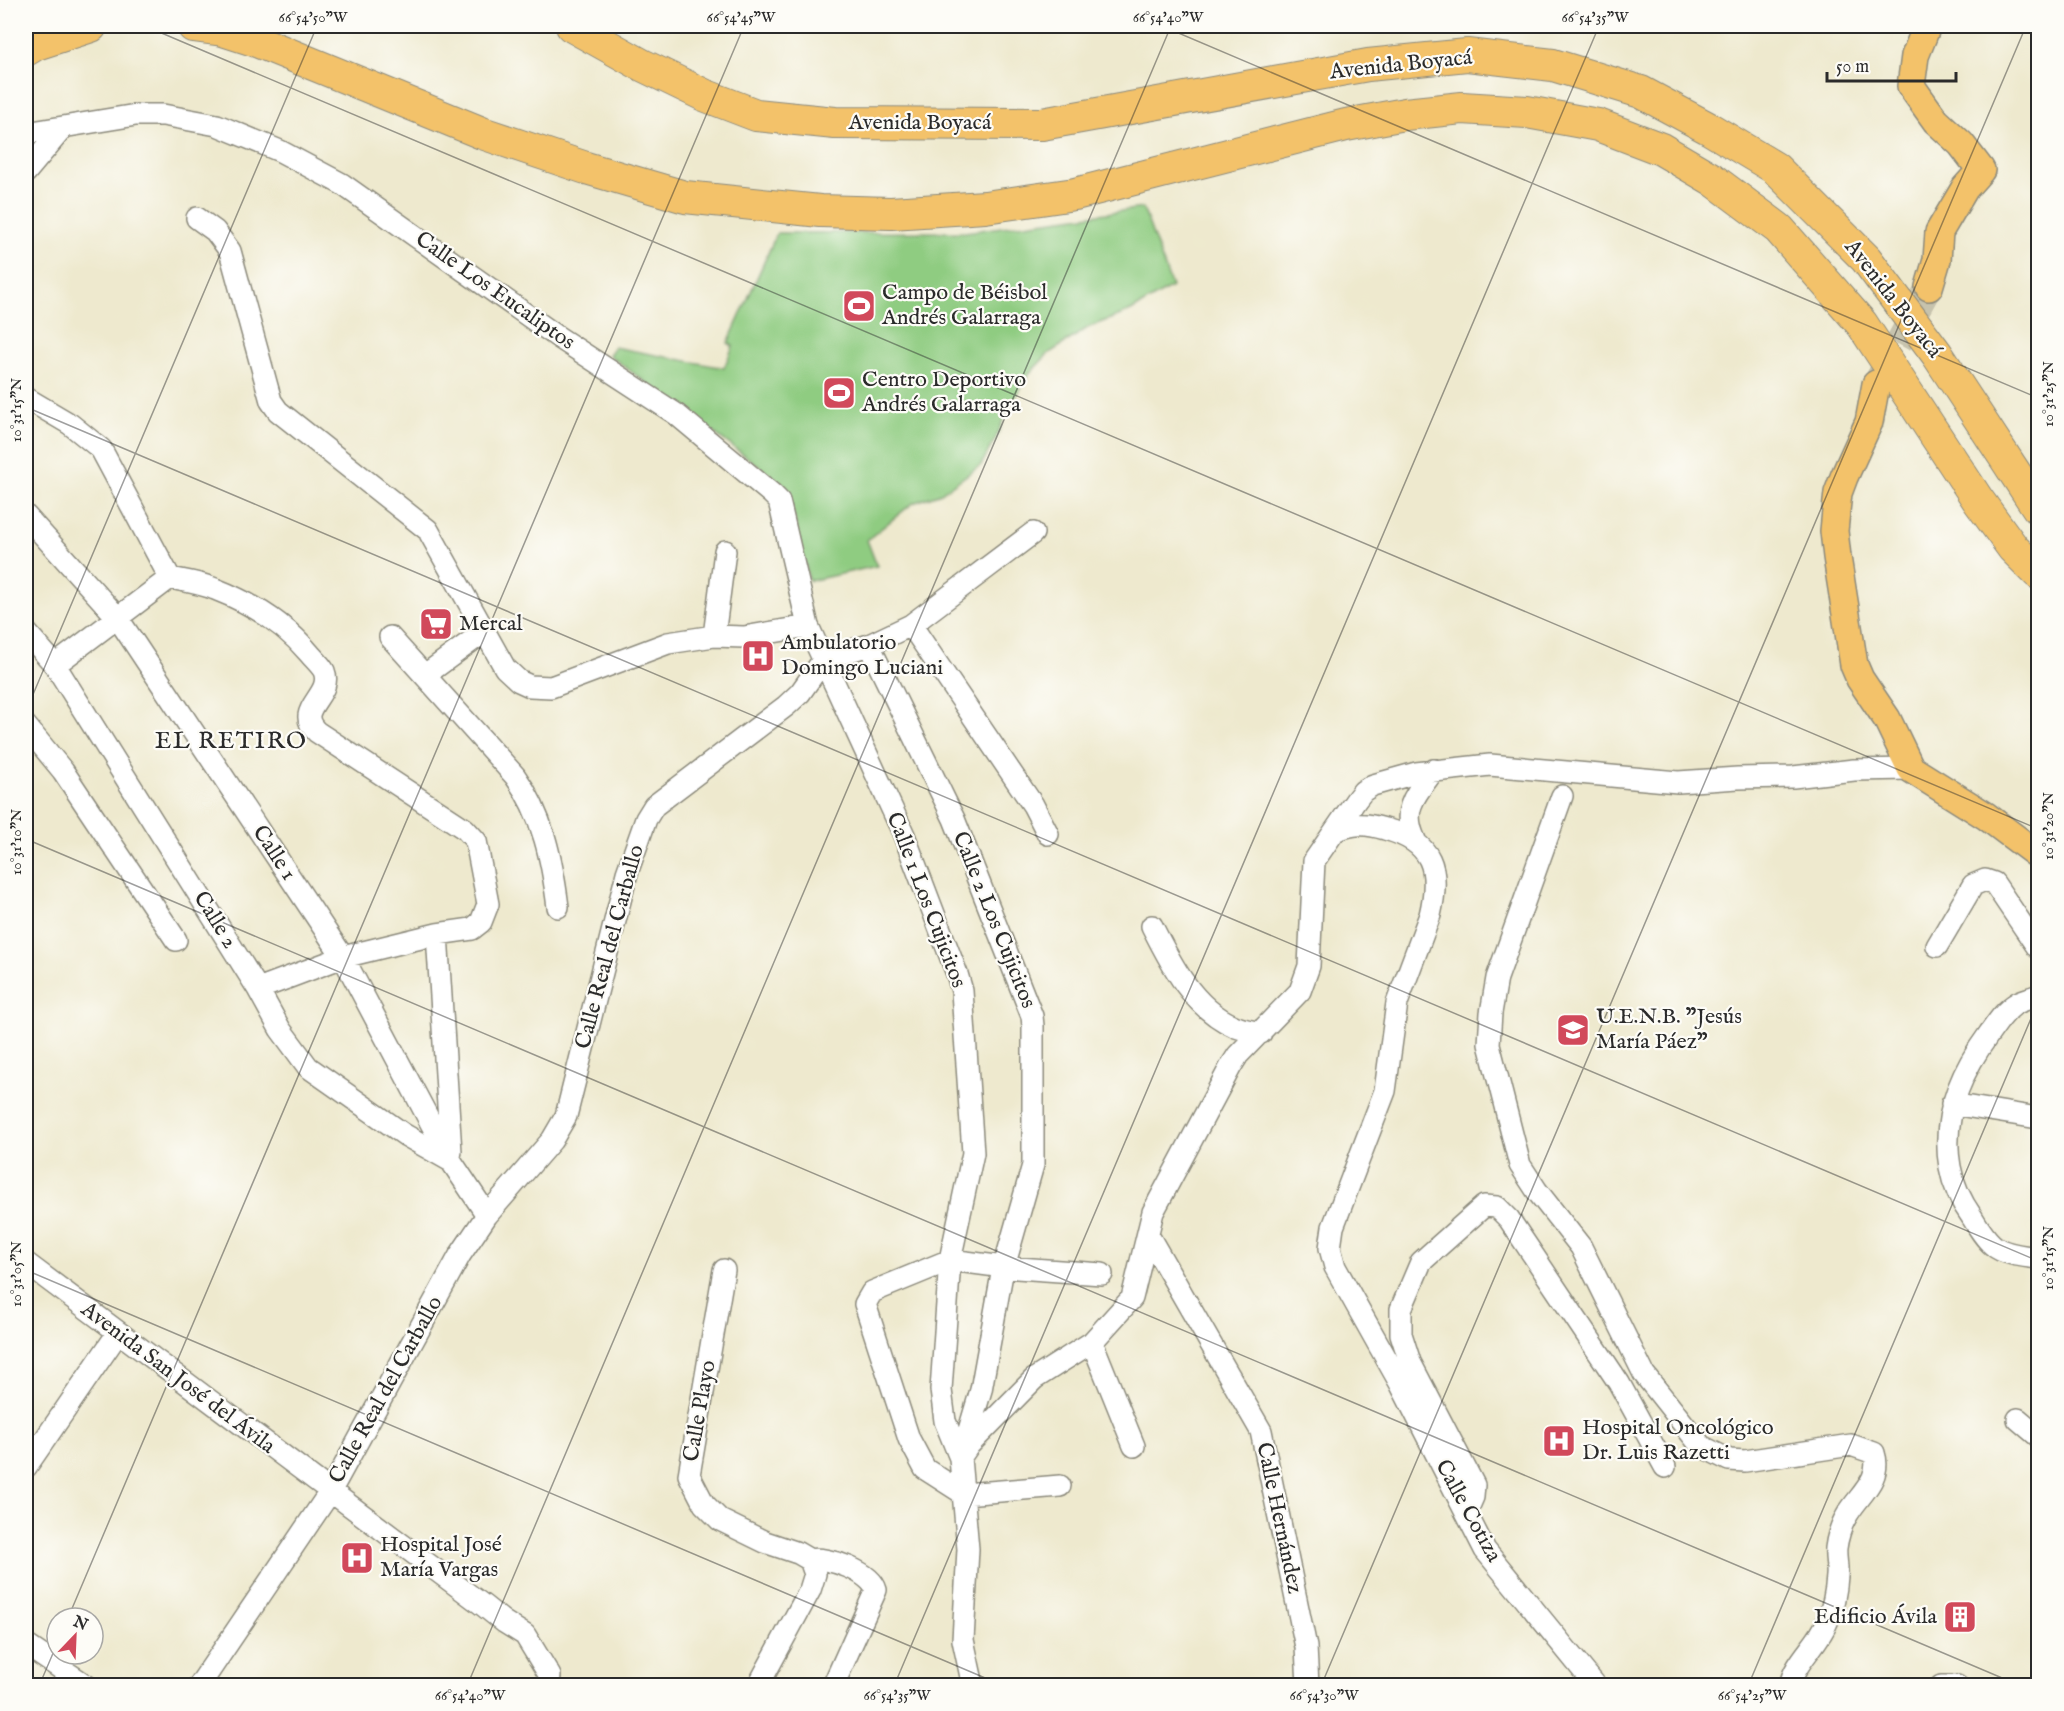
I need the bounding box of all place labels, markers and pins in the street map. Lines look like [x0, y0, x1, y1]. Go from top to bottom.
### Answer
place label: Campo de Béisbol Andrés Galarraga [881, 279, 1047, 332]
sports icon: Campo de Béisbol Andrés Galarraga [841, 288, 877, 324]
place label: Centro Deportivo Andrés Galarraga [861, 366, 1026, 419]
sports icon: Centro Deportivo Andrés Galarraga [821, 375, 857, 411]
supermarket icon: Mercal [418, 606, 454, 642]
place label: Mercal [459, 610, 523, 638]
place label: Ambulatorio Domingo Luciani [780, 629, 943, 682]
hospital icon: Ambulatorio Domingo Luciani [740, 638, 776, 674]
place label: U.E.N.B. "Jesús María Páez" [1596, 1003, 1742, 1056]
school or university icon: U.E.N.B. "Jesús María Páez" [1555, 1012, 1591, 1048]
place label: Hospital Oncológico Dr. Luis Razetti [1582, 1414, 1774, 1467]
hospital icon: Hospital Oncológico Dr. Luis Razetti [1541, 1423, 1577, 1459]
place label: Hospital José María Vargas [380, 1531, 502, 1584]
hospital icon: Hospital José María Vargas [339, 1540, 375, 1576]
building icon: Edificio Ávila [1942, 1599, 1978, 1635]
place label: Edificio Ávila [1814, 1603, 1937, 1631]

